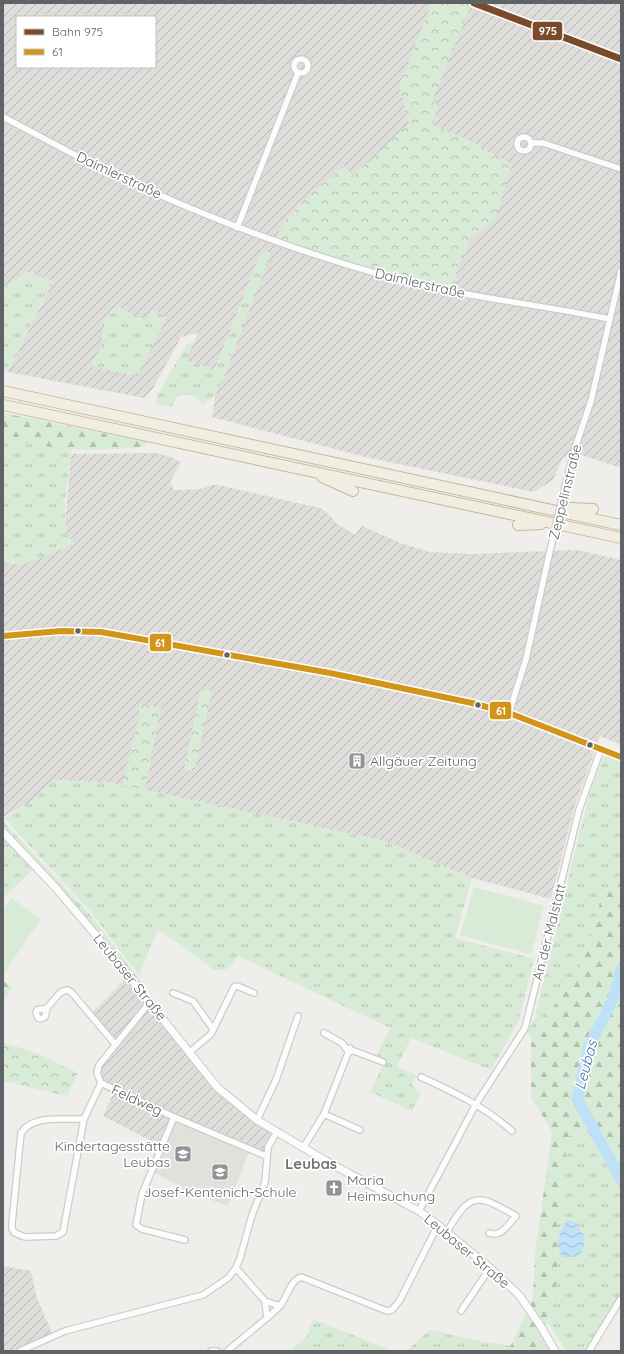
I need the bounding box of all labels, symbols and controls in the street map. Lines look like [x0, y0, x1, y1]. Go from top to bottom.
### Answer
legend [16, 16, 156, 68]
line badge: 975 [532, 21, 563, 41]
text: Bahn 975 [52, 24, 103, 39]
text: 975 [539, 24, 557, 38]
text: 61 [52, 44, 63, 59]
street label: Daimlerstraße [73, 147, 165, 203]
street label: Daimlerstraße [373, 264, 467, 302]
street label: Zeppelinstraße [544, 442, 586, 541]
unlabelled marker [73, 626, 83, 636]
line badge: 61 [149, 633, 172, 652]
text: 61 [155, 636, 165, 650]
unlabelled marker [222, 650, 232, 660]
unlabelled marker [473, 700, 483, 710]
line badge: 61 [489, 701, 512, 720]
text: 61 [496, 704, 506, 718]
unlabelled marker [585, 740, 595, 750]
building icon: Allgäuer Zeitung [347, 751, 367, 771]
place label: Allgäuer Zeitung [370, 752, 477, 770]
street label: An der Malstatt [528, 881, 570, 982]
street label: Leubaser Straße [89, 930, 171, 1024]
water label: Leubas [570, 1037, 601, 1092]
street label: Feldweg [109, 1080, 165, 1120]
place label: Kindertagesstätte Leubas [54, 1137, 170, 1171]
school or university icon: Kindertagesstätte Leubas [173, 1144, 193, 1164]
district label: Leubas [285, 1154, 337, 1173]
school or university icon: Josef-Kentenich-Schule [210, 1162, 230, 1182]
place label: Maria Heimsuchung [347, 1171, 435, 1205]
church icon: Maria Heimsuchung [324, 1178, 344, 1198]
place label: Josef-Kentenich-Schule [144, 1183, 297, 1201]
street label: Leubaser Straße [420, 1210, 514, 1292]

